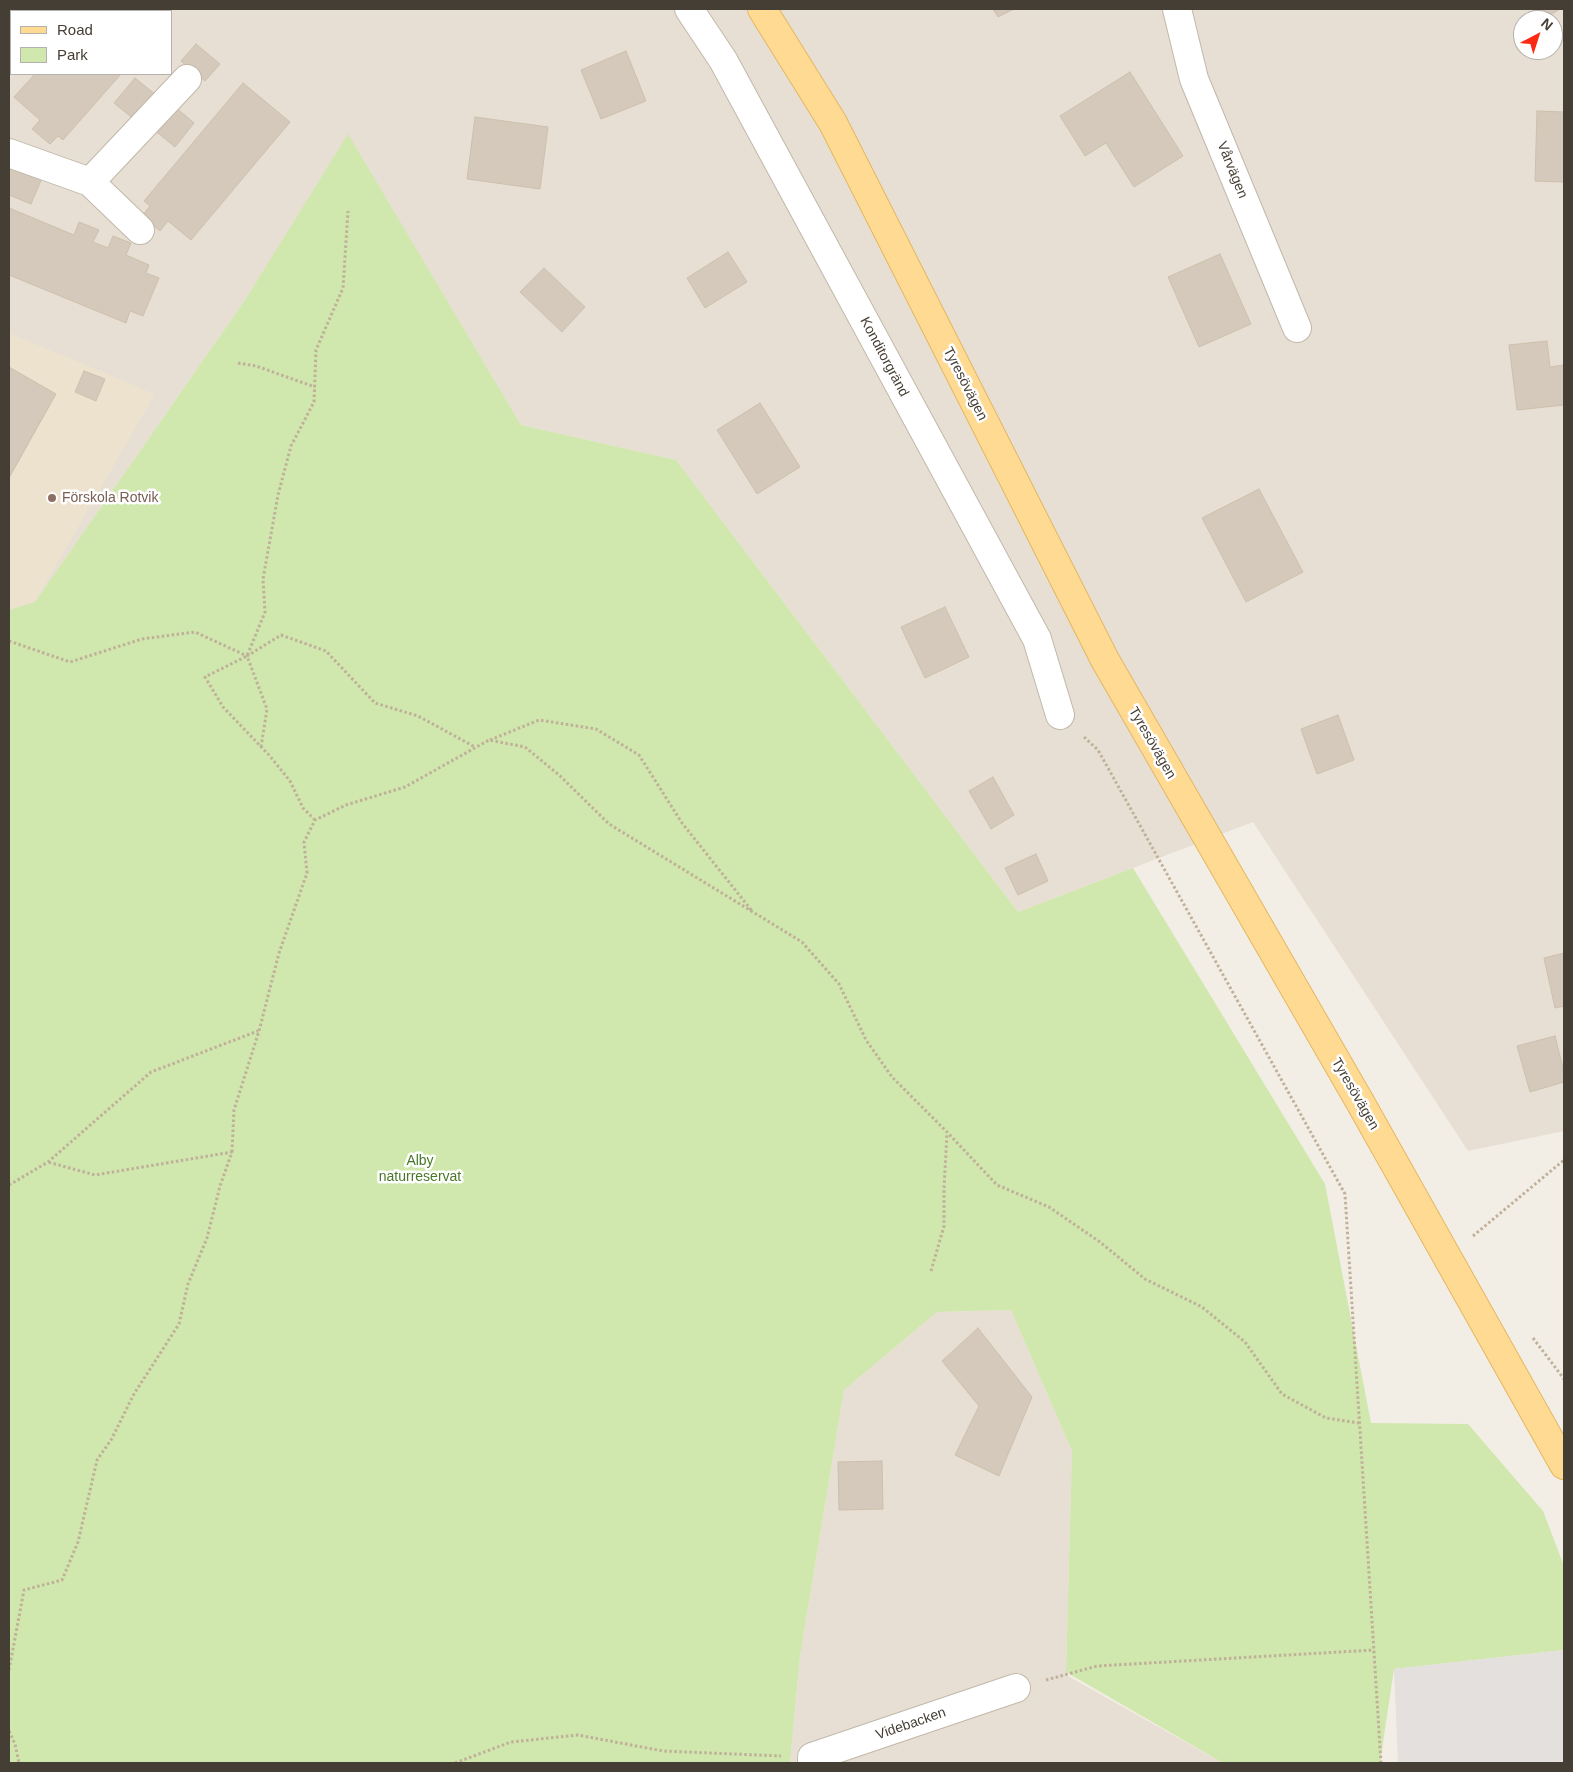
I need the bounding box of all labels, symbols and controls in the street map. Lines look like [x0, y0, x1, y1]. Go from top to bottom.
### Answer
legend [10, 10, 172, 75]
north arrow [1513, 10, 1563, 60]
text: N [1538, 15, 1556, 34]
text: Road [57, 21, 93, 38]
text: Park [57, 46, 88, 63]
street label: Vårvägen [1213, 139, 1251, 201]
street label: Konditorgränd [856, 314, 912, 400]
street label: Tyresövägen [939, 344, 991, 424]
place label: Förskola Rotvik [62, 490, 158, 506]
marker: Förskola Rotvik [46, 492, 58, 504]
street label: Tyresövägen [1125, 704, 1179, 782]
street label: Tyresövägen [1328, 1055, 1382, 1133]
park label: Alby naturreservat [379, 1153, 461, 1186]
street label: Videbacken [874, 1704, 948, 1744]

